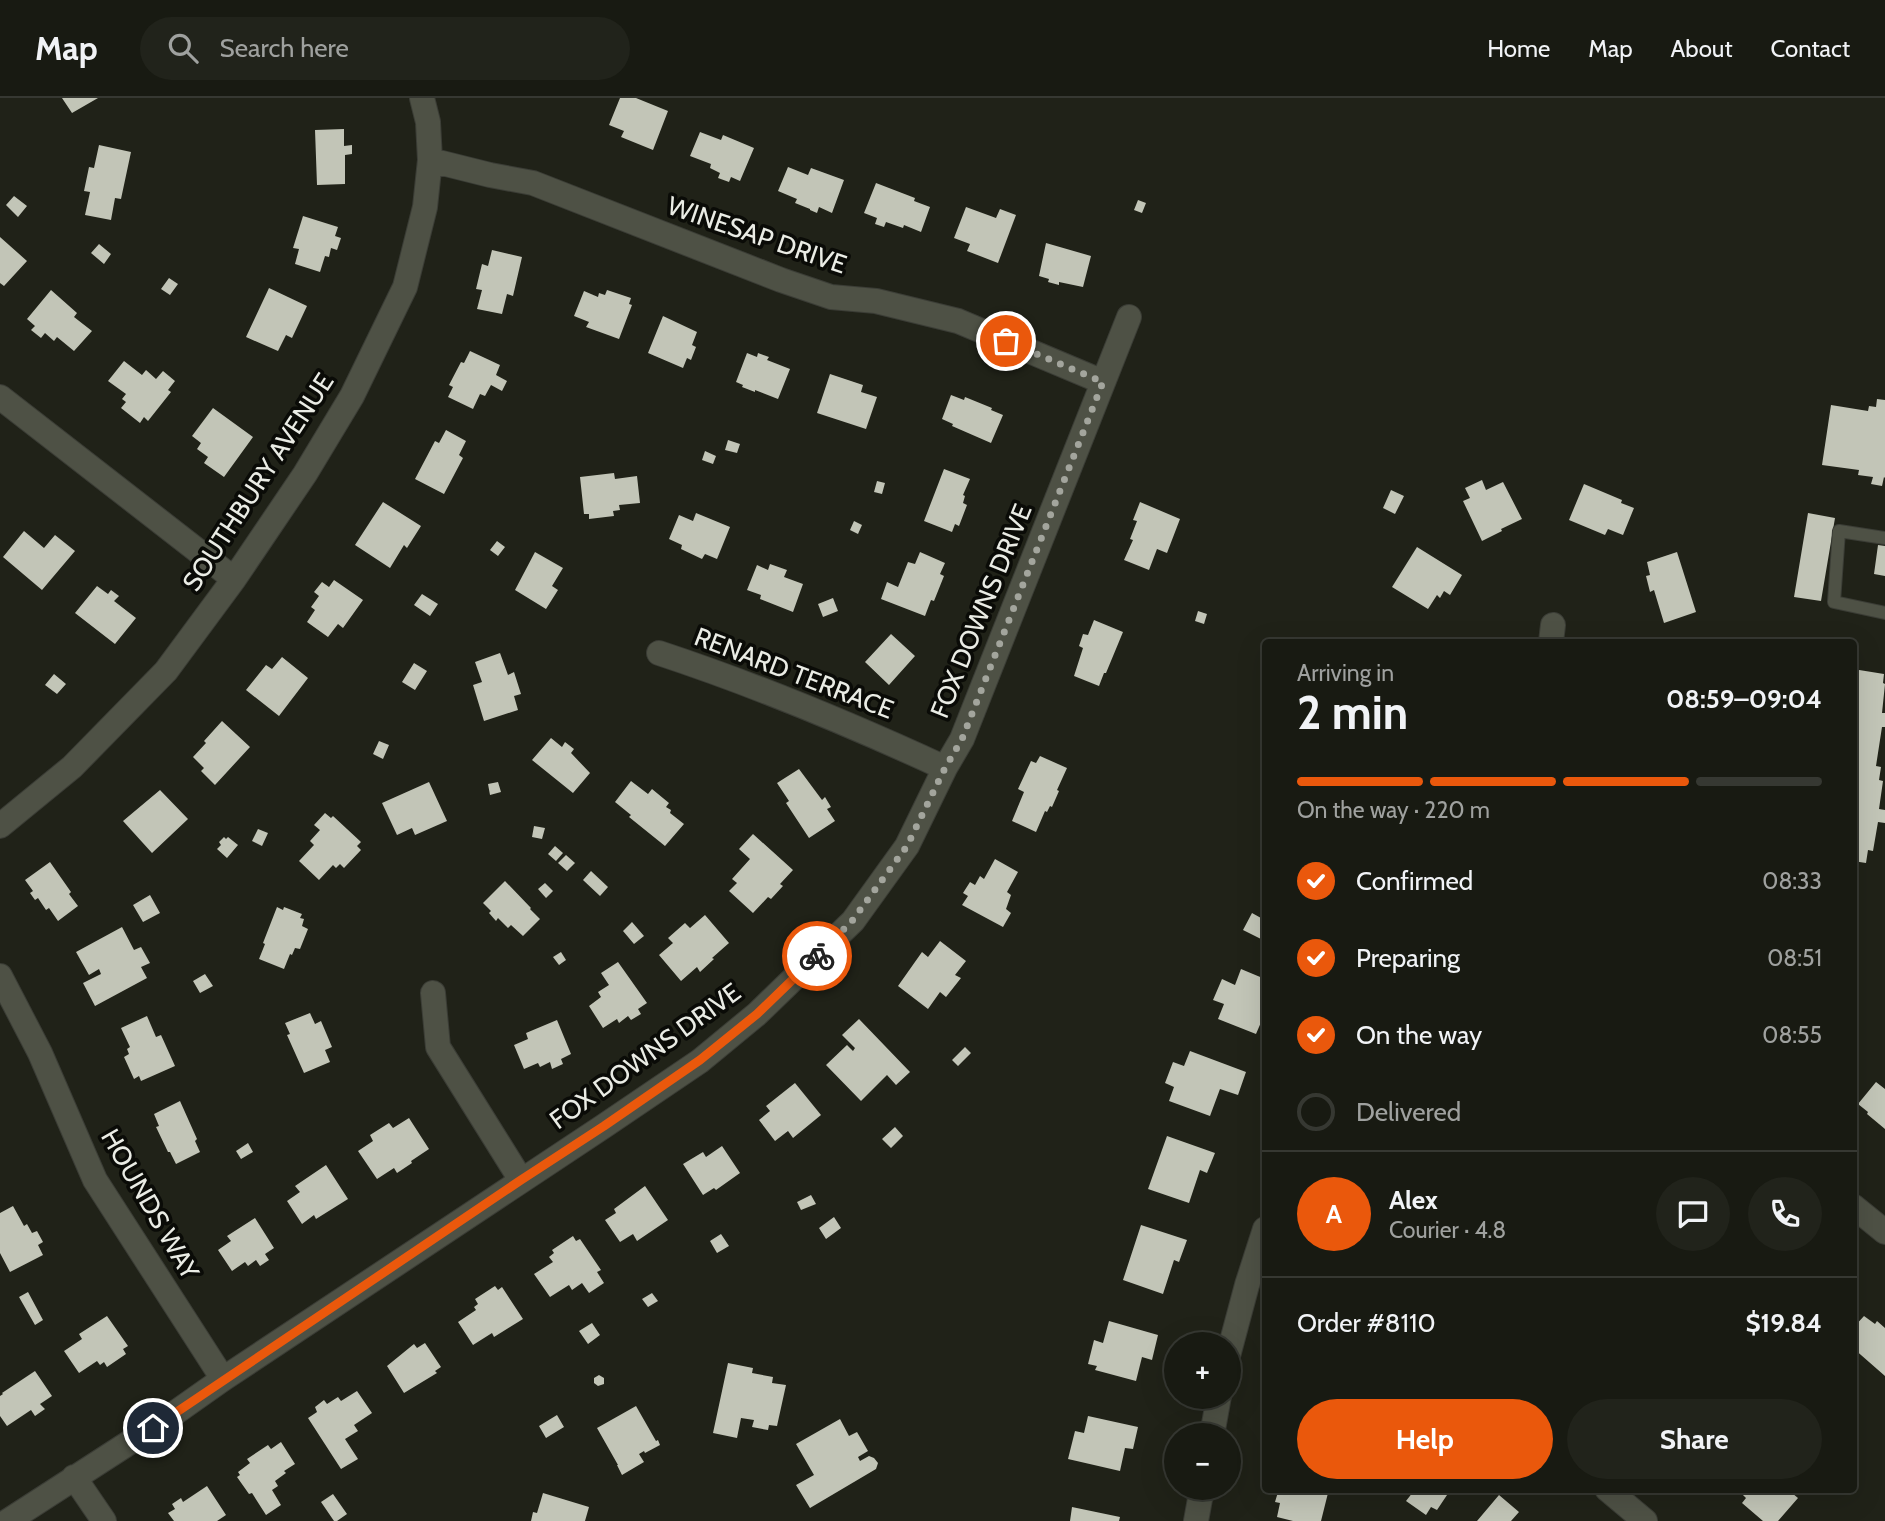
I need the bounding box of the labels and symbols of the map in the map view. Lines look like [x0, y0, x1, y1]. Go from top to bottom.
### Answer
street label: WINESAP DRIVE [663, 189, 851, 281]
pin [976, 311, 1036, 371]
street label: SOUTHBURY AVENUE [176, 367, 340, 597]
street label: FOX DOWNS DRIVE [923, 499, 1039, 723]
street label: RENARD TERRACE [690, 620, 898, 726]
courier [782, 921, 852, 991]
street label: FOX DOWNS DRIVE [543, 976, 747, 1136]
street label: HOUNDS WAY [94, 1123, 206, 1285]
pin [123, 1398, 183, 1458]

